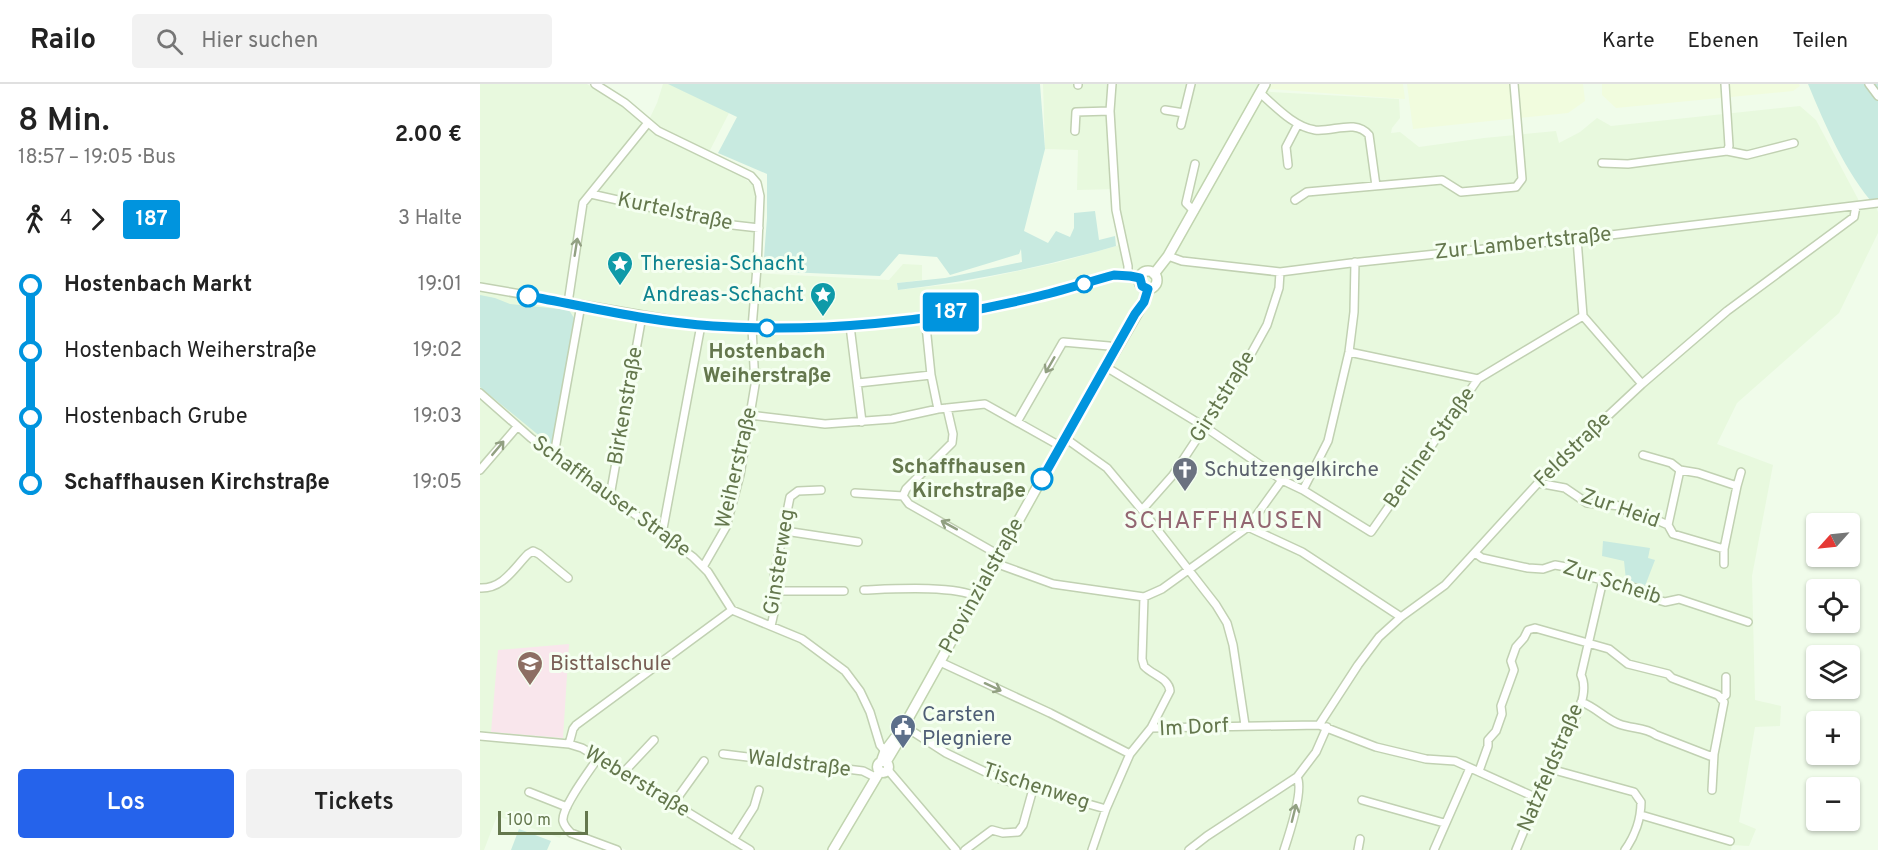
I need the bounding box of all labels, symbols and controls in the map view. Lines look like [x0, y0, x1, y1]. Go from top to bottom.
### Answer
search box [132, 14, 552, 68]
text: Railo [30, 23, 96, 59]
icon: search [153, 25, 186, 58]
text: Hier suchen [201, 28, 318, 55]
text: Karte [1602, 28, 1654, 55]
text: Ebenen [1687, 28, 1759, 55]
text: Teilen [1792, 28, 1848, 55]
text: 8 Min. [18, 101, 110, 143]
text: 2.00 € [395, 122, 462, 149]
text: 18:57 – 19:05 · Bus [18, 145, 176, 171]
street label: Kurtelstraße [615, 187, 735, 237]
icon: walk [18, 203, 51, 236]
icon: forward [81, 203, 114, 236]
text: 4 [60, 206, 72, 232]
text: 187 [135, 206, 168, 233]
text: 3 Halte [398, 206, 462, 232]
street label: Zur Lambertstraße [1433, 221, 1613, 267]
one-way arrow [571, 238, 582, 258]
place icon: Theresia-Schacht [605, 249, 635, 287]
place label: Theresia-Schacht [640, 251, 805, 278]
text: Hostenbach Markt [64, 272, 252, 299]
text: 19:01 [418, 272, 462, 298]
unlabelled marker [1075, 275, 1093, 293]
place icon: Andreas-Schacht [808, 280, 838, 318]
place label: Andreas-Schacht [642, 282, 804, 309]
unlabelled marker [517, 285, 539, 307]
line badge: 187 [916, 292, 986, 332]
text: 187 [935, 299, 967, 326]
marker: Hostenbach Weiherstraße [758, 319, 776, 337]
text: Hostenbach Weiherstraße [64, 338, 317, 365]
text: 19:02 [413, 338, 462, 364]
place label: Hostenbach Weiherstraße [703, 339, 831, 390]
street label: Birkenstraße [602, 345, 650, 467]
street label: Girststraße [1184, 346, 1262, 448]
one-way arrow [1044, 356, 1056, 373]
street label: Berliner Straße [1378, 382, 1482, 514]
text: Hostenbach Grube [64, 404, 248, 431]
text: 19:03 [413, 404, 462, 430]
street label: Weiherstraße [710, 405, 764, 531]
street label: Feldstraße [1529, 407, 1617, 493]
street label: Schaffhauser Straße [526, 430, 696, 564]
one-way arrow [492, 440, 505, 456]
place label: Schaffhausen Kirchstraße [892, 454, 1026, 505]
church icon: Schutzengelkirche [1170, 455, 1200, 493]
place label: Schutzengelkirche [1204, 457, 1379, 484]
marker: Schaffhausen Kirchstraße [1031, 468, 1053, 490]
text: Schaffhausen Kirchstraße [64, 470, 330, 497]
text: 19:05 [413, 470, 462, 496]
street label: Zur Heid [1577, 483, 1663, 535]
street label: Ginsterweg [758, 507, 802, 617]
district label: SCHAFFHAUSEN [1124, 507, 1324, 537]
street label: Provinzialstraße [934, 513, 1030, 659]
north arrow [1806, 513, 1860, 567]
map controls [1806, 513, 1860, 831]
one-way arrow [941, 519, 958, 531]
street label: Zur Scheib [1559, 554, 1665, 612]
button: locate [1806, 579, 1860, 633]
button: layers [1806, 645, 1860, 699]
school or university icon: Bisttalschule [515, 649, 545, 687]
place label: Bisttalschule [550, 651, 671, 678]
one-way arrow [983, 681, 1001, 693]
street label: Natzfeldstraße [1512, 700, 1590, 836]
place label: Carsten Plegniere [922, 702, 1012, 753]
button: + [1806, 711, 1860, 765]
public building icon: Carsten Plegniere [888, 712, 918, 750]
street label: Im Dorf [1158, 713, 1230, 743]
street label: Weberstraße [579, 740, 695, 824]
street label: Waldstraße [746, 744, 852, 784]
street label: Tischenweg [979, 757, 1093, 817]
button: Los [18, 769, 234, 838]
button: Tickets [246, 769, 462, 838]
button: − [1806, 777, 1860, 831]
one-way arrow [1288, 804, 1300, 823]
scale bar [498, 808, 588, 836]
text: 100 m [507, 811, 551, 831]

